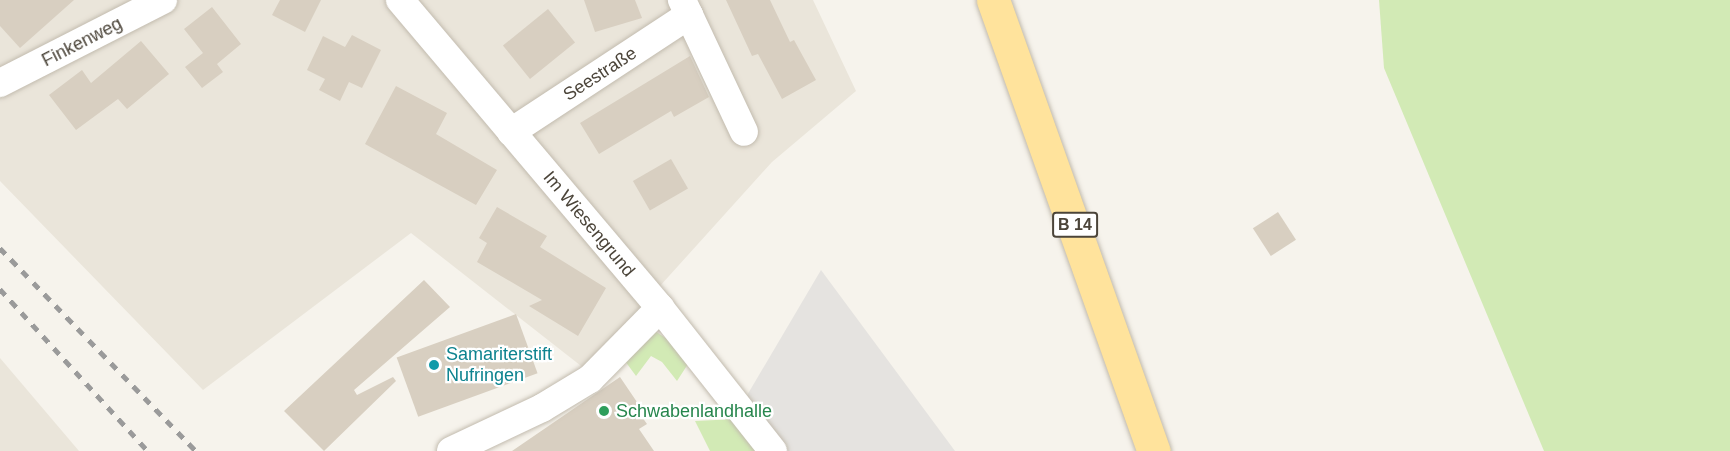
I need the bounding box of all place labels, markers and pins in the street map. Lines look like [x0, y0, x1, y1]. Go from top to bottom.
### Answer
place label: Samariterstift Nufringen [446, 344, 552, 386]
marker: Samariterstift Nufringen [427, 358, 441, 372]
place label: Schwabenlandhalle [616, 400, 772, 422]
marker: Schwabenlandhalle [597, 404, 611, 418]

